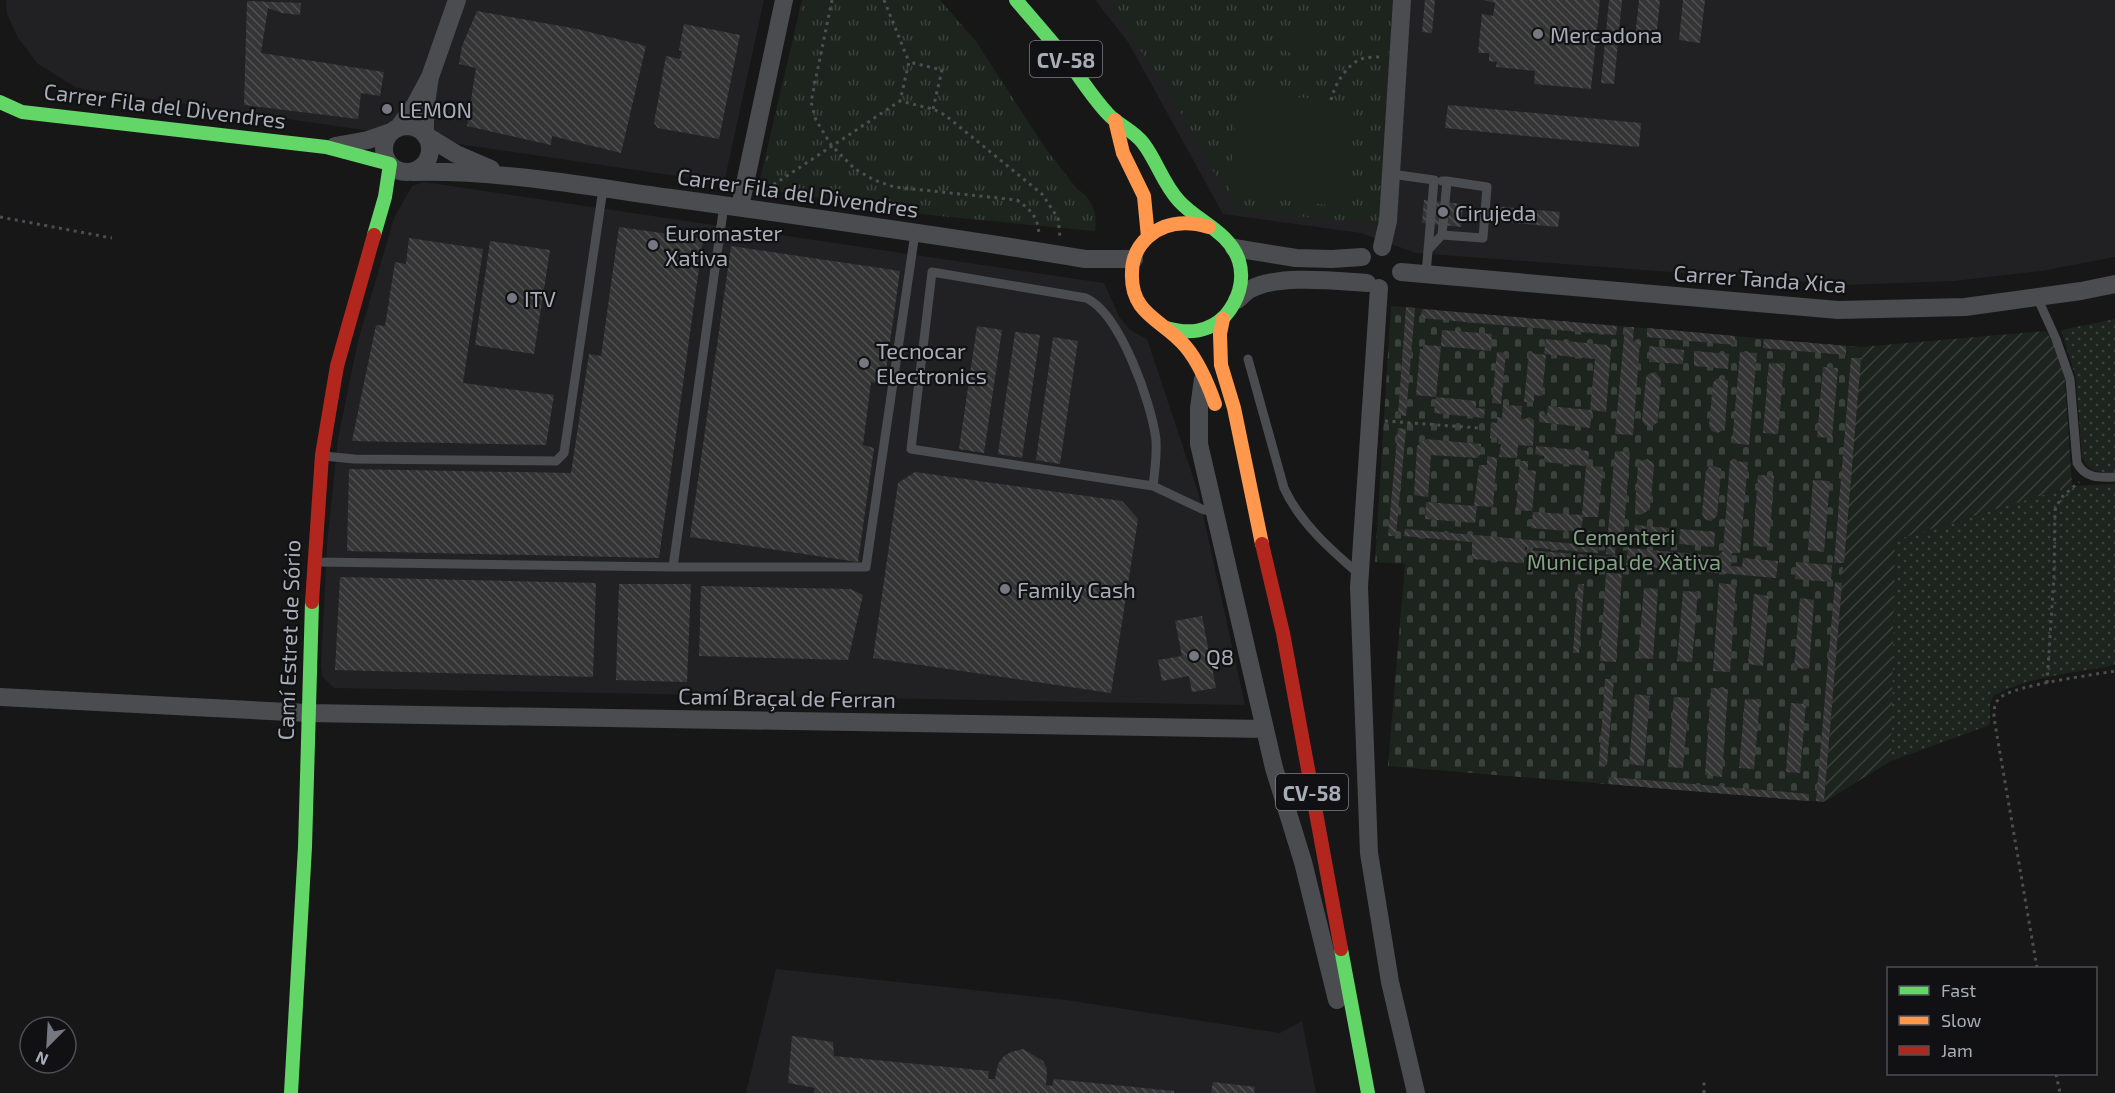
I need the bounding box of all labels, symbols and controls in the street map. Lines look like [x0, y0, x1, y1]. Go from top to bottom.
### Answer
place label: Mercadona [1550, 21, 1662, 47]
marker: Mercadona [1531, 27, 1545, 41]
road number: CV-58 [1030, 41, 1102, 77]
street label: Carrer Fila del Divendres [43, 77, 287, 133]
place label: LEMON [399, 96, 472, 122]
marker: LEMON [380, 102, 394, 116]
street label: Carrer Fila del Divendres [676, 162, 920, 222]
place label: Cirujeda [1455, 199, 1536, 226]
marker: Cirujeda [1436, 205, 1450, 219]
place label: Euromaster Xativa [665, 219, 783, 270]
marker: Euromaster Xativa [646, 238, 660, 252]
street label: Carrer Tanda Xica [1673, 259, 1847, 297]
place label: ITV [524, 285, 557, 311]
marker: ITV [505, 291, 519, 305]
place label: Tecnocar Electronics [876, 337, 987, 388]
marker: Tecnocar Electronics [857, 356, 871, 370]
park label: Cementeri Municipal de Xàtiva [1527, 523, 1721, 574]
street label: Camí Estret de Sório [272, 539, 304, 741]
place label: Family Cash [1017, 576, 1136, 602]
marker: Family Cash [998, 582, 1012, 596]
place label: Q8 [1206, 643, 1234, 670]
marker: Q8 [1187, 649, 1201, 663]
street label: Camí Braçal de Ferran [678, 682, 896, 714]
road number: CV-58 [1276, 774, 1348, 810]
legend [1887, 967, 2097, 1075]
text: Fast [1941, 979, 1976, 1001]
text: Slow [1941, 1009, 1982, 1031]
north arrow [18, 1015, 78, 1075]
text: Jam [1941, 1039, 1973, 1061]
text: N [33, 1048, 51, 1070]

